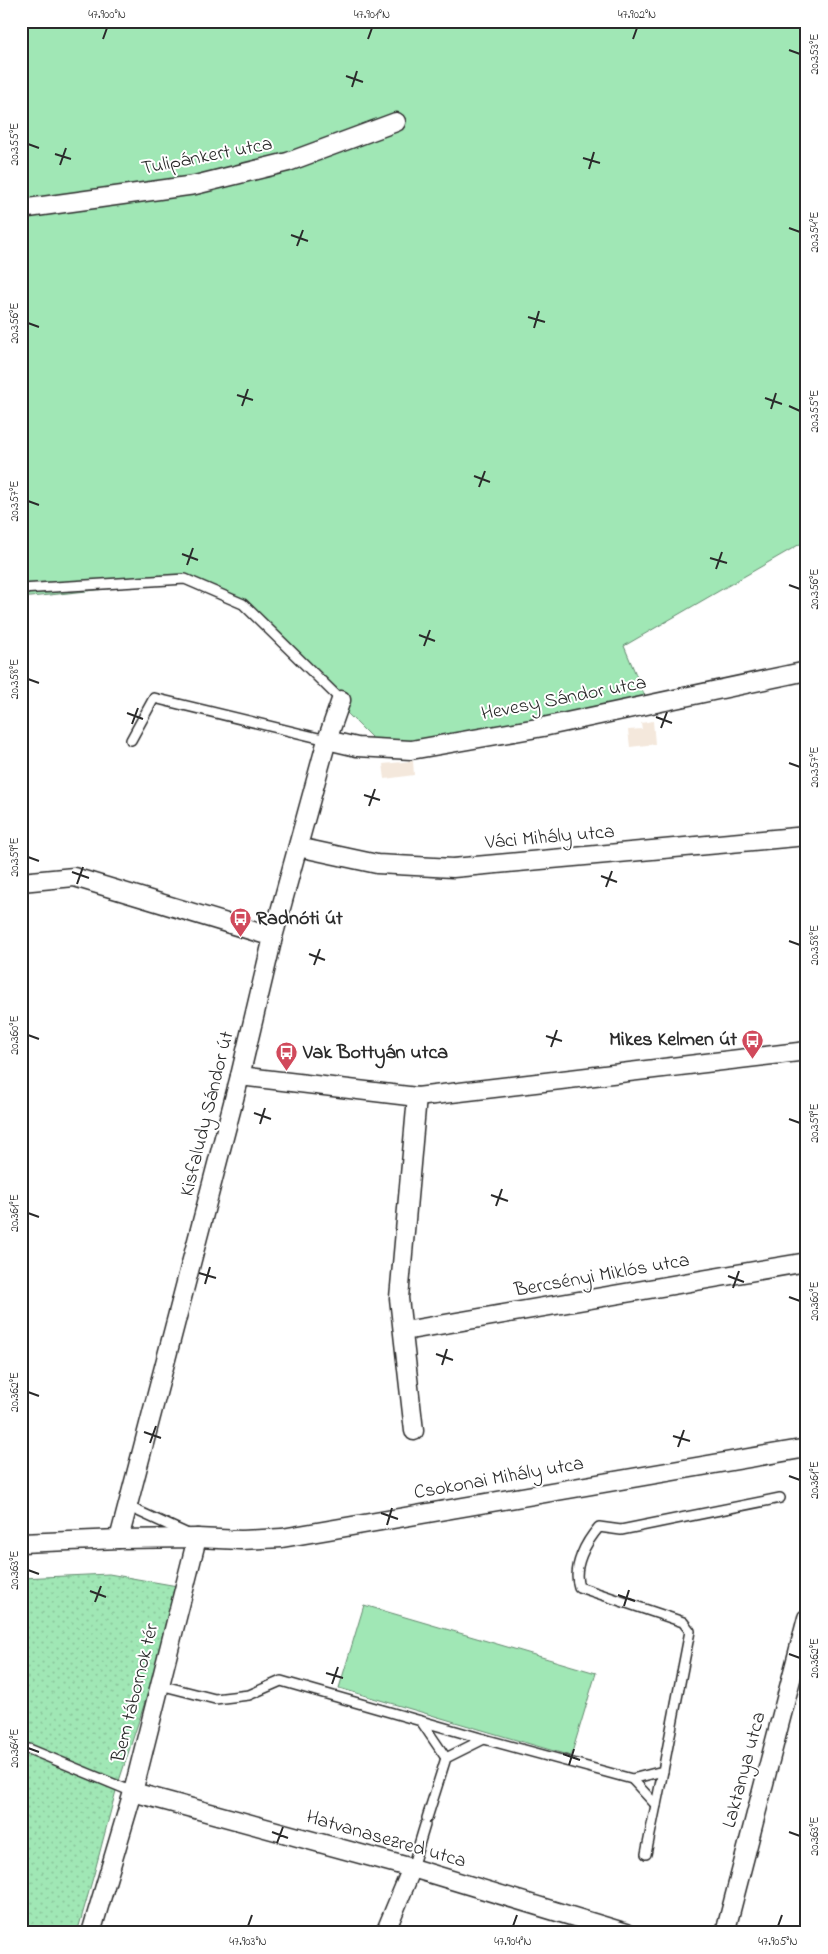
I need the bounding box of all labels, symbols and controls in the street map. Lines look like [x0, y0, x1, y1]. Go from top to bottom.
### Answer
text: 47.900°N [88, 6, 126, 24]
text: 47.901°N [354, 6, 390, 24]
text: 47.902°N [618, 6, 656, 24]
text: 20.353°E [806, 34, 824, 74]
text: 20.355°E [6, 123, 24, 165]
street label: Tulipánkert utca [139, 130, 275, 184]
text: 20.354°E [806, 212, 824, 252]
text: 20.356°E [6, 302, 24, 344]
text: 20.355°E [806, 390, 824, 432]
text: 20.357°E [6, 481, 24, 521]
text: 20.356°E [806, 568, 824, 610]
text: 20.358°E [6, 659, 24, 699]
street label: Hevesy Sándor utca [479, 669, 649, 729]
text: 20.357°E [806, 747, 824, 787]
street label: Váci Mihály utca [483, 818, 616, 858]
text: 20.359°E [6, 837, 24, 877]
place label: Radnóti út [256, 905, 343, 934]
bus stop icon: Radnóti út [228, 907, 252, 938]
text: 20.358°E [806, 925, 824, 965]
text: 20.360°E [6, 1015, 24, 1055]
place label: Mikes Kelmen út [609, 1026, 737, 1055]
street label: Kisfaludy Sándor út [173, 1028, 243, 1200]
bus stop icon: Mikes Kelmen út [741, 1028, 765, 1059]
place label: Vak Bottyán utca [302, 1039, 448, 1069]
bus stop icon: Vak Bottyán utca [275, 1041, 299, 1072]
text: 20.359°E [806, 1103, 824, 1143]
text: 20.361°E [6, 1194, 24, 1232]
street label: Bercsényi Miklós utca [511, 1246, 692, 1306]
text: 20.360°E [806, 1281, 824, 1321]
text: 20.362°E [6, 1372, 24, 1412]
street label: Csokonai Mihály utca [412, 1450, 586, 1508]
text: 20.361°E [806, 1461, 824, 1499]
text: 20.363°E [6, 1550, 24, 1590]
street label: Bem tábornok tér [104, 1620, 167, 1766]
text: 20.362°E [806, 1638, 824, 1678]
street label: Laktanya utca [716, 1709, 774, 1831]
text: 20.364°E [6, 1728, 24, 1768]
street label: Hatvanasezred utca [303, 1803, 469, 1877]
text: 20.363°E [806, 1816, 824, 1856]
text: 47.903°N [229, 1933, 267, 1951]
text: 47.904°N [494, 1933, 532, 1951]
text: 47.905°N [758, 1933, 798, 1951]

